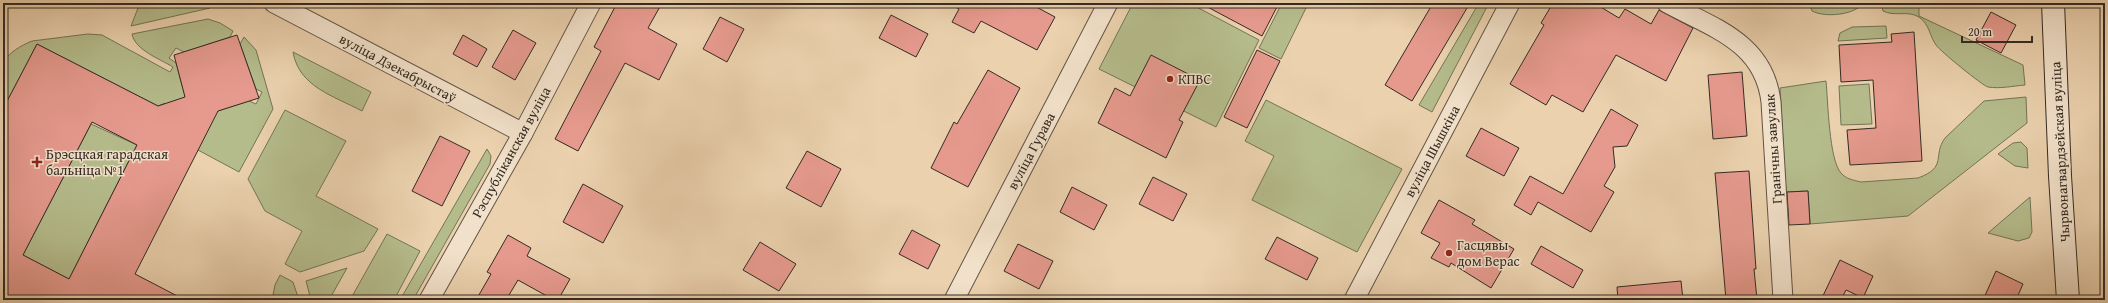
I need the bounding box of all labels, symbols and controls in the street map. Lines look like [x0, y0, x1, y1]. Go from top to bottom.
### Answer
scale bar [1962, 18, 2032, 44]
text: 20 m [1968, 23, 1992, 40]
street label: вуліца Дзекабрыстаў [336, 29, 460, 107]
street label: Чырвонагвардзейская вуліца [2045, 61, 2075, 243]
place label: КПВС [1178, 69, 1212, 89]
marker: КПВС [1165, 74, 1175, 84]
street label: Рэспубліканская вуліца [467, 83, 556, 221]
street label: Гранічны завулак [1759, 93, 1787, 205]
street label: вуліца Шышкіна [1399, 101, 1465, 200]
street label: вуліца Гурава [1002, 109, 1060, 193]
place label: Брэсцкая гарадская бальніца №1 [46, 144, 168, 180]
marker: Брэсцкая гарадская бальніца №1 [31, 156, 43, 168]
place label: Гасцявы дом Верас [1457, 235, 1520, 271]
marker: Гасцявы дом Верас [1444, 248, 1454, 258]

